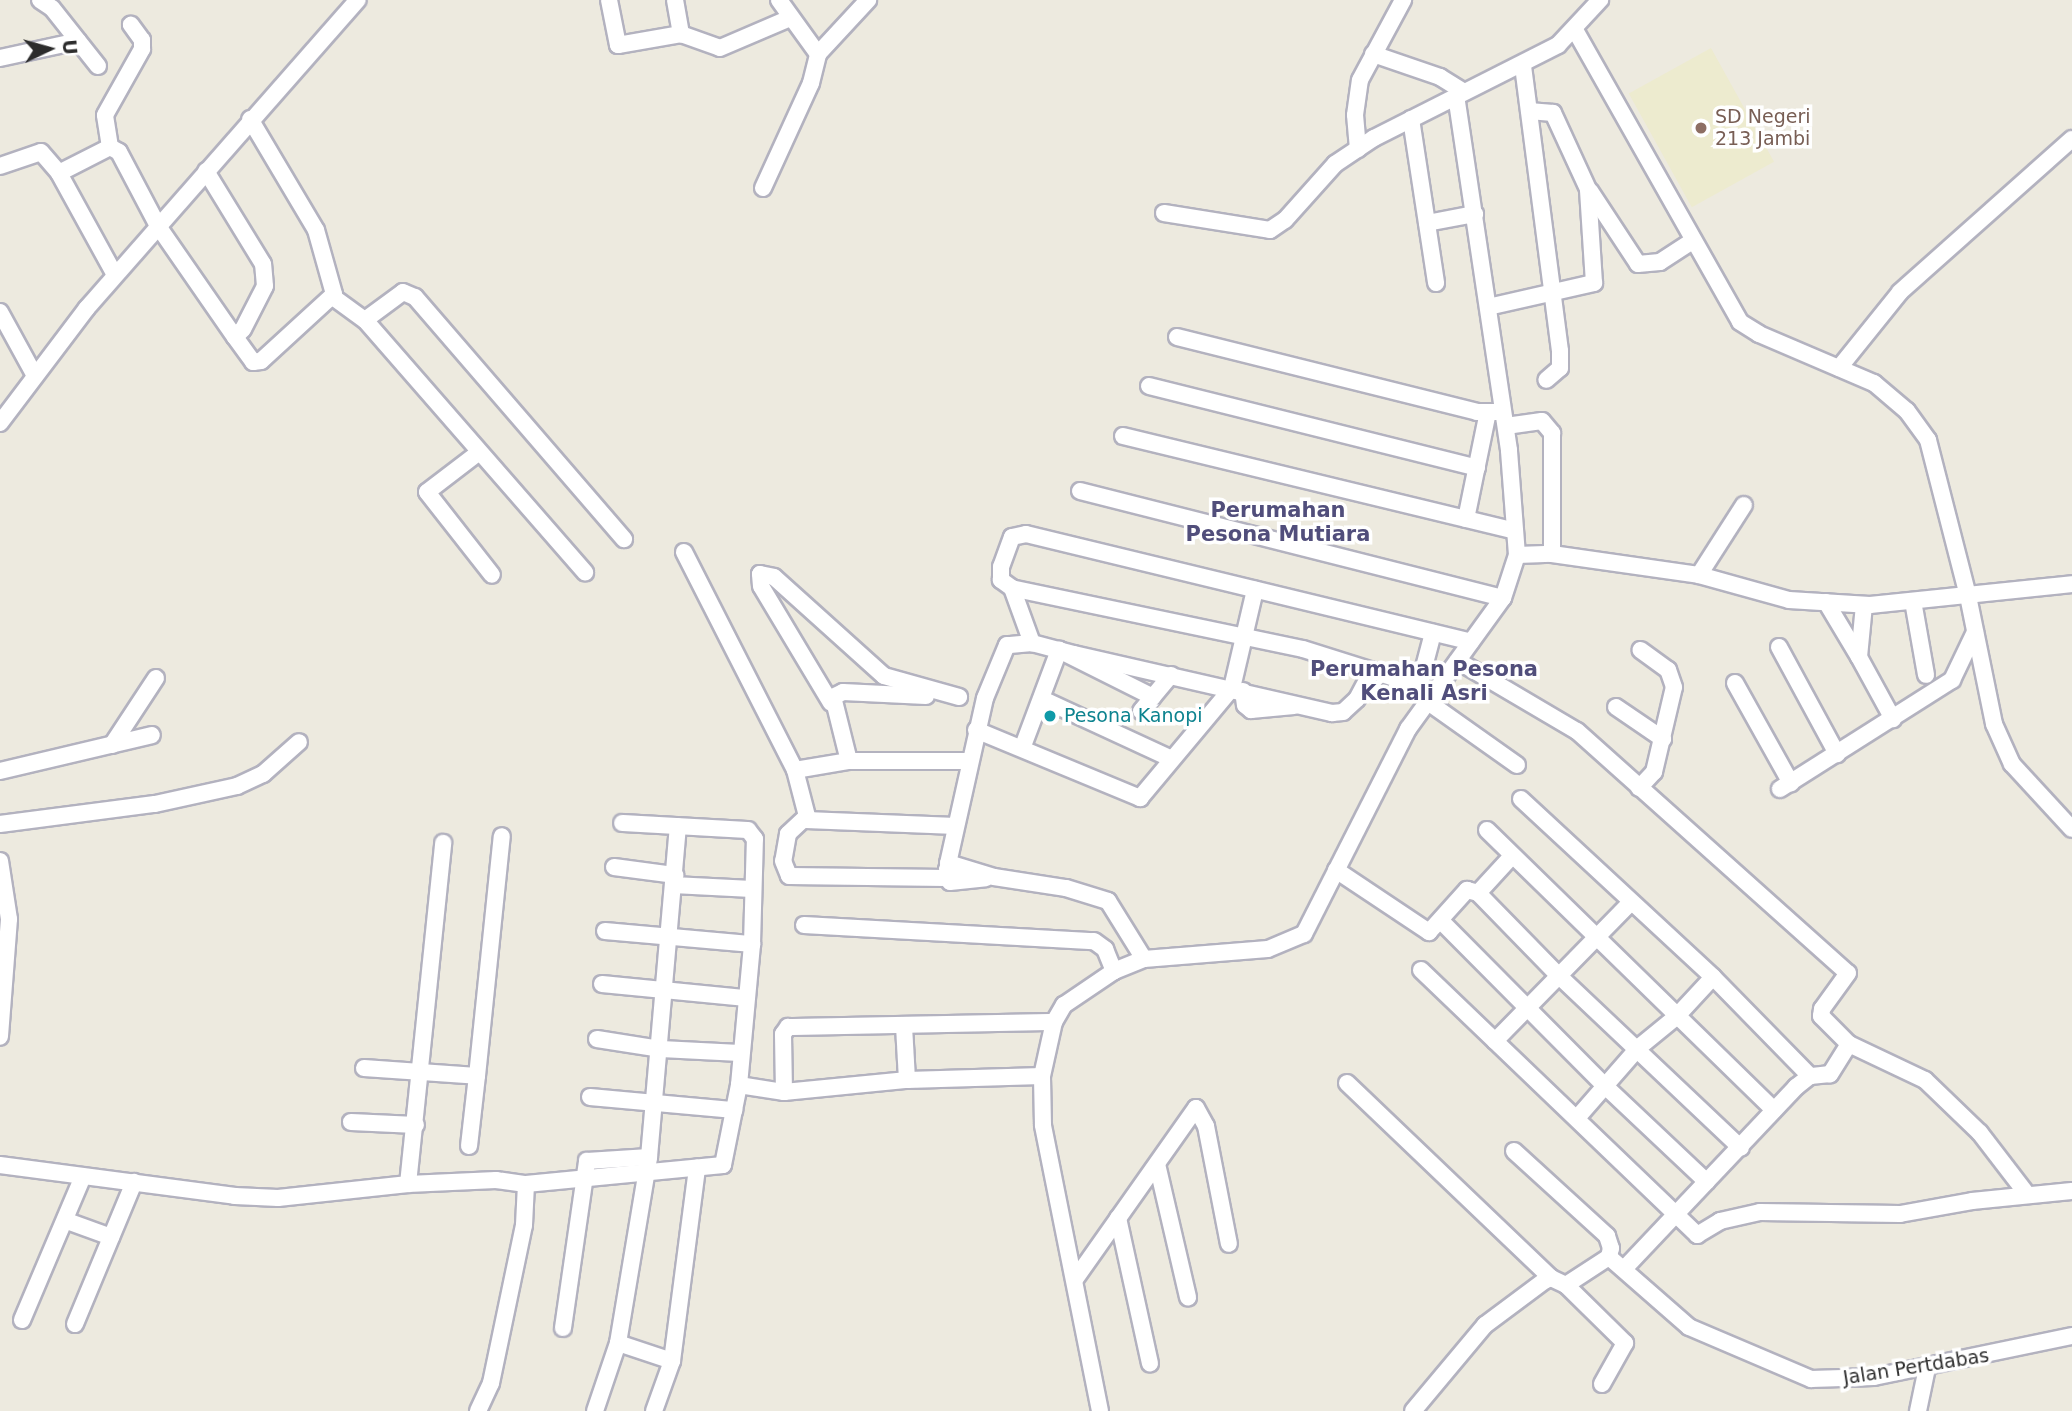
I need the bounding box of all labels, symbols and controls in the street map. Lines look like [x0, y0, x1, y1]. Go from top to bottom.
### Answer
north arrow [14, 14, 84, 84]
text: U [58, 39, 82, 56]
place label: SD Negeri 213 Jambi [1715, 106, 1810, 150]
marker: SD Negeri 213 Jambi [1693, 120, 1709, 136]
district label: Perumahan Pesona Mutiara [1186, 497, 1370, 547]
district label: Perumahan Pesona Kenali Asri [1310, 656, 1538, 706]
place label: Pesona Kanopi [1064, 705, 1202, 727]
marker: Pesona Kanopi [1042, 708, 1058, 724]
street label: Jalan Pertdabas [1841, 1344, 1991, 1390]

